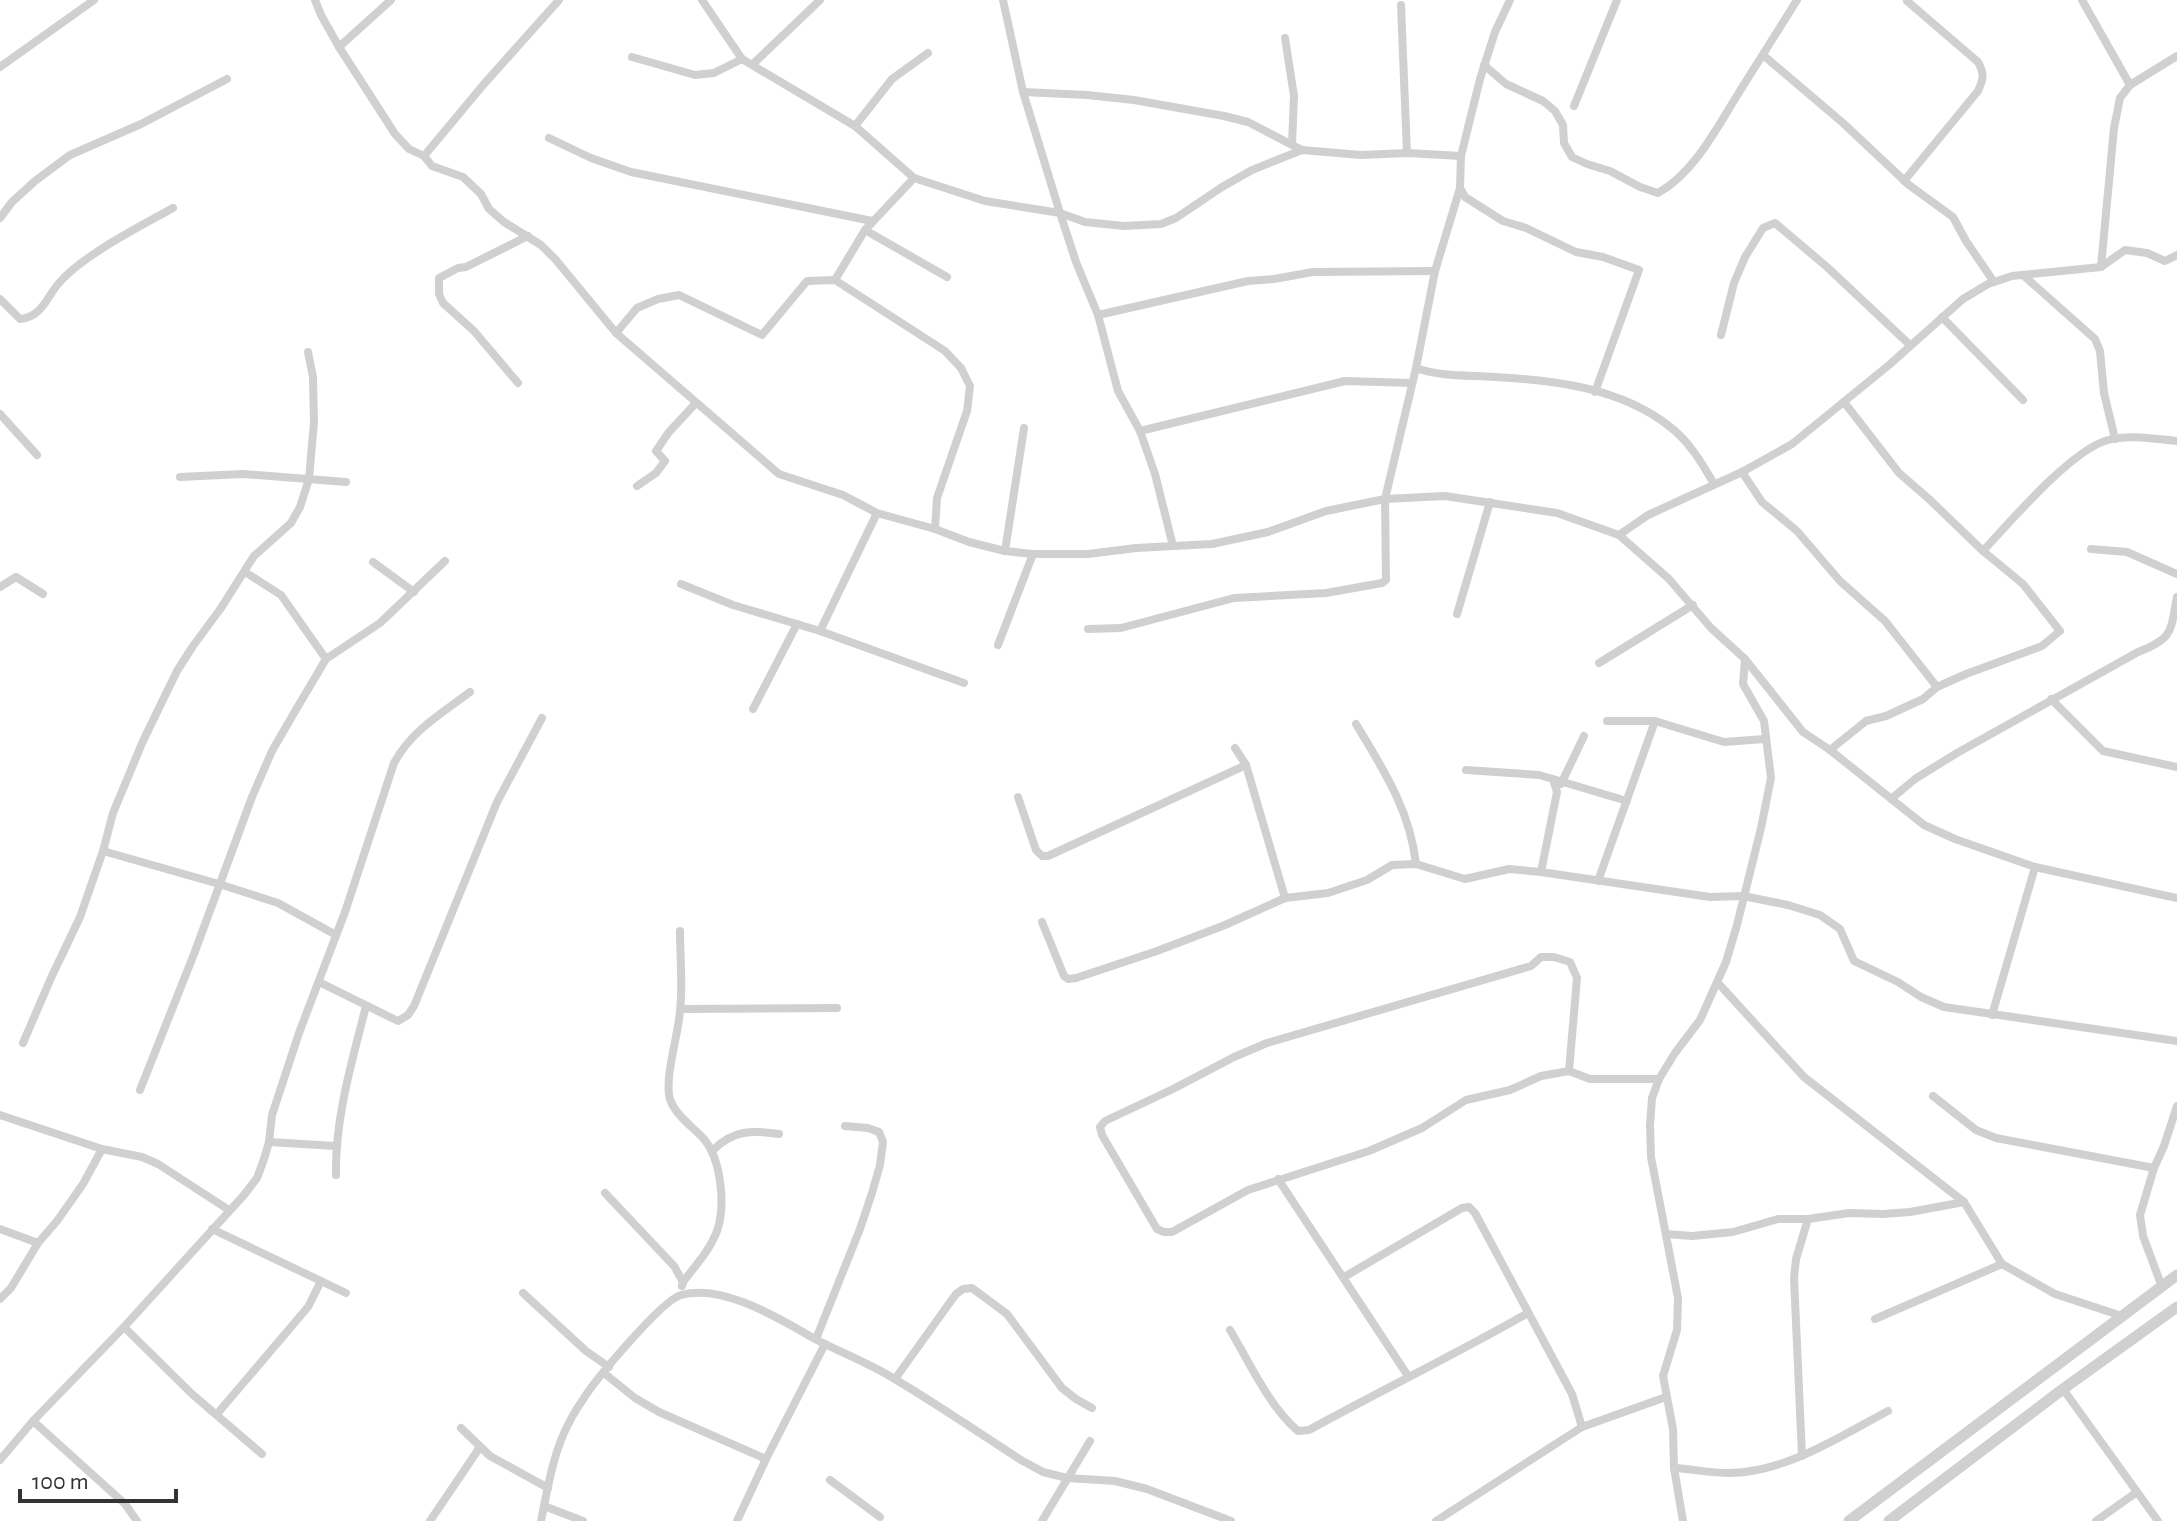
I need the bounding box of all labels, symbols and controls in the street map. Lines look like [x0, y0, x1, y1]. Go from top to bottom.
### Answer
scale bar [20, 1453, 176, 1503]
text: 100 m [32, 1470, 89, 1494]

